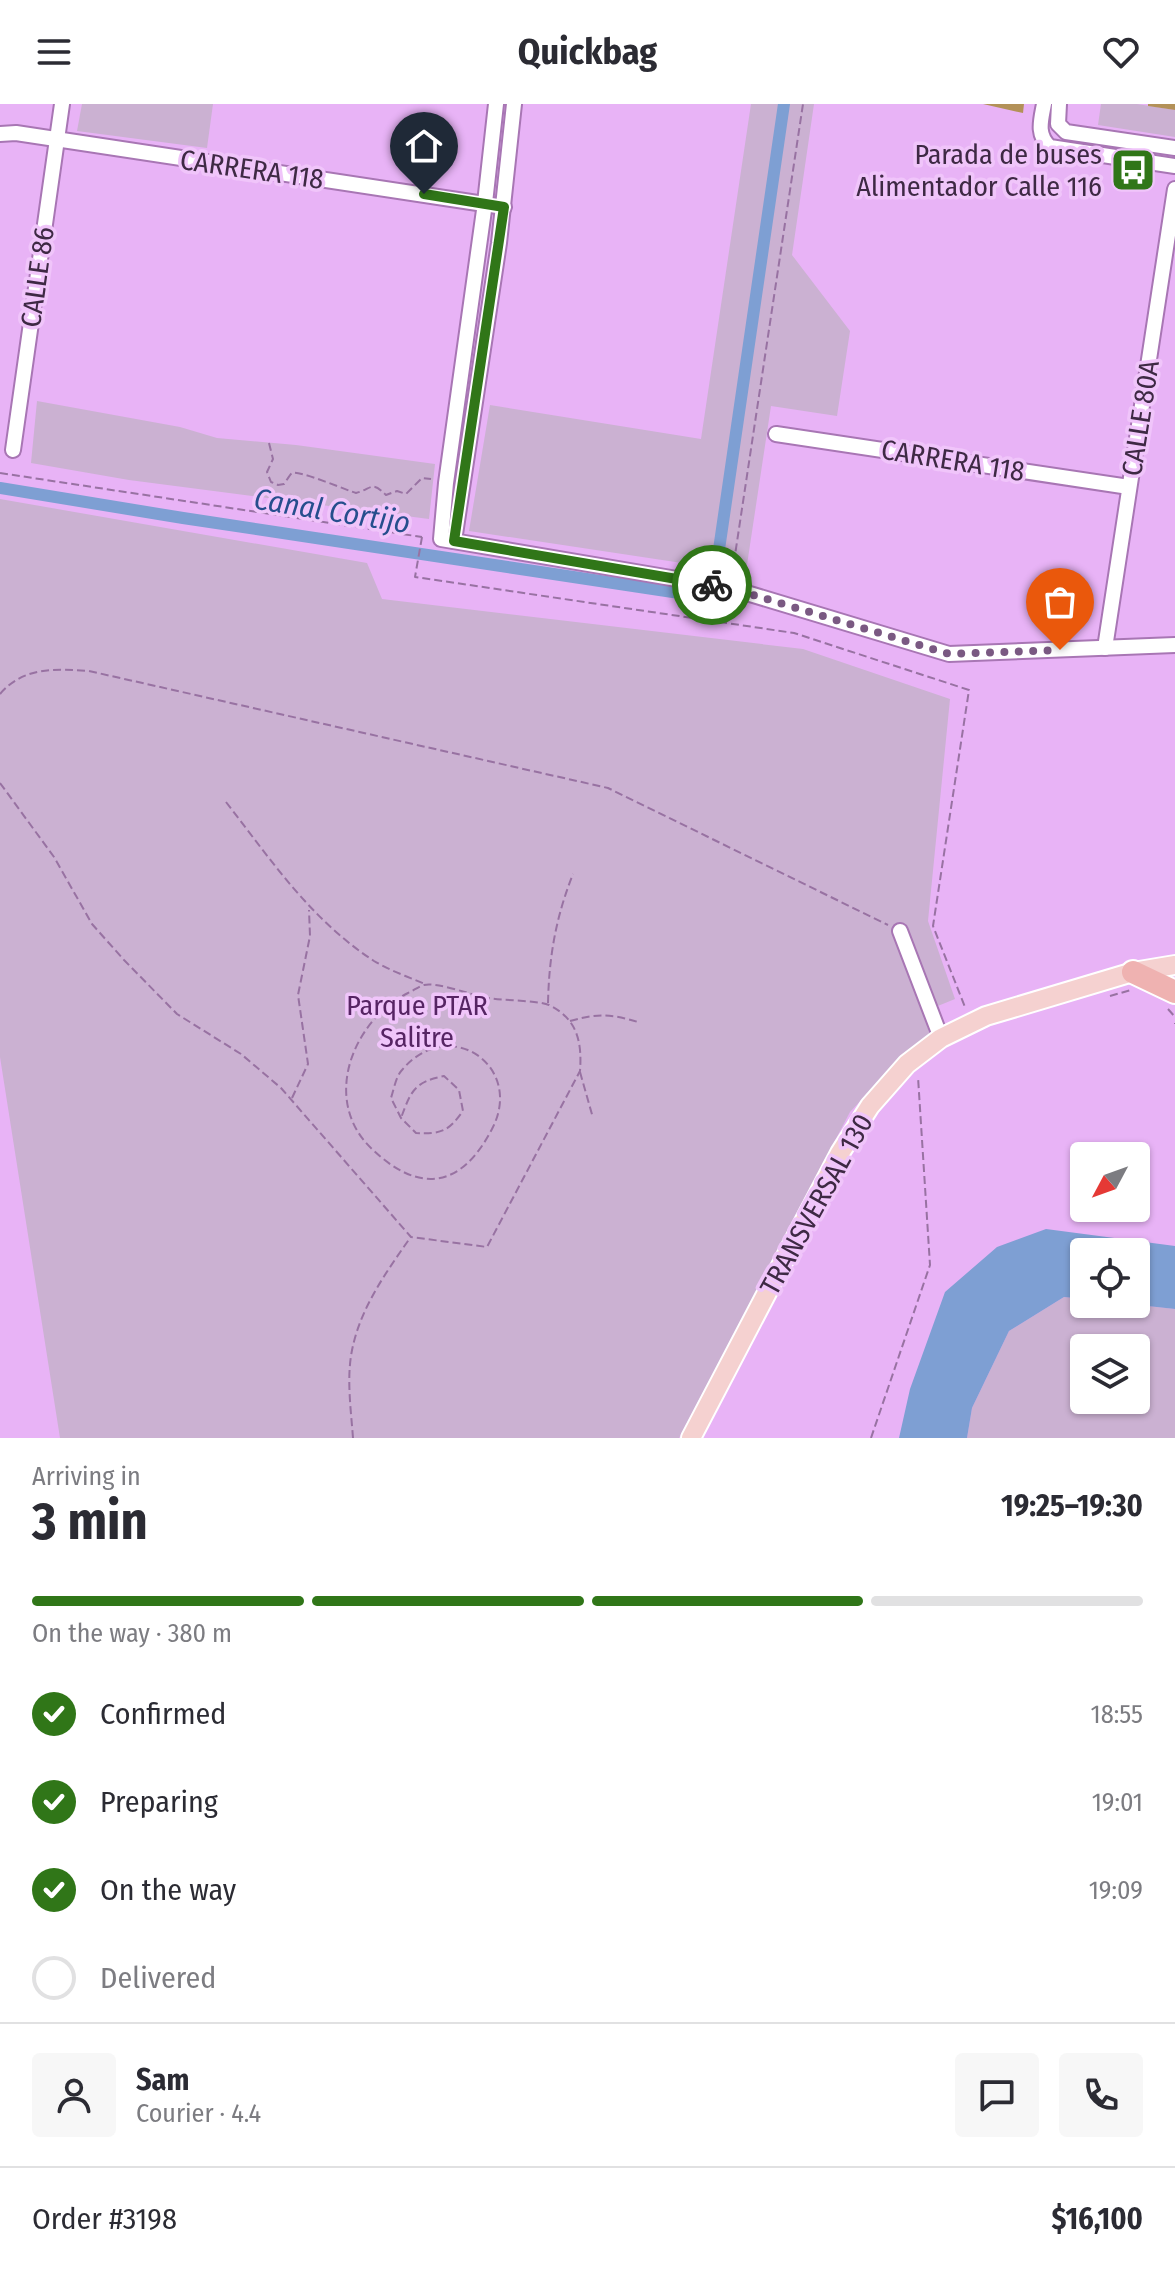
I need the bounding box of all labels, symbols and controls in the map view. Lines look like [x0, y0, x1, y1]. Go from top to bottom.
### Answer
icon: menu [32, 30, 76, 74]
text: Quickbag [518, 30, 657, 74]
icon: heart [1099, 30, 1143, 74]
pin [390, 112, 458, 194]
icon: home [402, 124, 446, 168]
place label: Parada de buses Alimentador Calle 116 [856, 138, 1102, 203]
street label: CARRERA 118 [178, 143, 326, 196]
bus stop icon: Parada de buses Alimentador Calle 116 [1109, 146, 1157, 194]
street label: CALLE 86 [14, 225, 61, 330]
street label: CALLE 80A [1115, 358, 1166, 478]
street label: CARRERA 118 [879, 433, 1027, 488]
water label: Canal Cortijo [251, 481, 413, 541]
courier [672, 545, 752, 625]
icon: bike [690, 563, 734, 607]
pin [1026, 568, 1094, 650]
icon: bag [1038, 580, 1082, 624]
park label: Parque PTAR Salitre [346, 989, 488, 1054]
street label: TRANSVERSAL 130 [753, 1108, 880, 1300]
north arrow [1070, 1142, 1150, 1222]
map controls [1070, 1142, 1150, 1414]
button: locate [1070, 1238, 1150, 1318]
button: layers [1070, 1334, 1150, 1414]
text: Arriving in [32, 1461, 141, 1492]
text: 19:25–19:30 [1001, 1488, 1143, 1524]
text: 3 min [32, 1490, 148, 1553]
text: On the way · 380 m [32, 1618, 232, 1649]
icon: check [32, 1692, 76, 1736]
text: Confirmed [100, 1696, 226, 1732]
text: 18:55 [1091, 1699, 1143, 1730]
icon: check [32, 1780, 76, 1824]
text: Preparing [100, 1784, 218, 1820]
text: 19:01 [1092, 1787, 1143, 1818]
icon: check [32, 1868, 76, 1912]
text: On the way [100, 1872, 236, 1908]
text: 19:09 [1089, 1875, 1143, 1906]
text: Delivered [100, 1960, 216, 1996]
button: person [32, 2053, 116, 2137]
button: chat [955, 2053, 1039, 2137]
button: phone [1059, 2053, 1143, 2137]
text: Sam [136, 2062, 189, 2098]
text: Courier · 4.4 [136, 2098, 261, 2129]
text: Order #3198 [32, 2201, 177, 2237]
text: $16,100 [1052, 2201, 1143, 2237]

